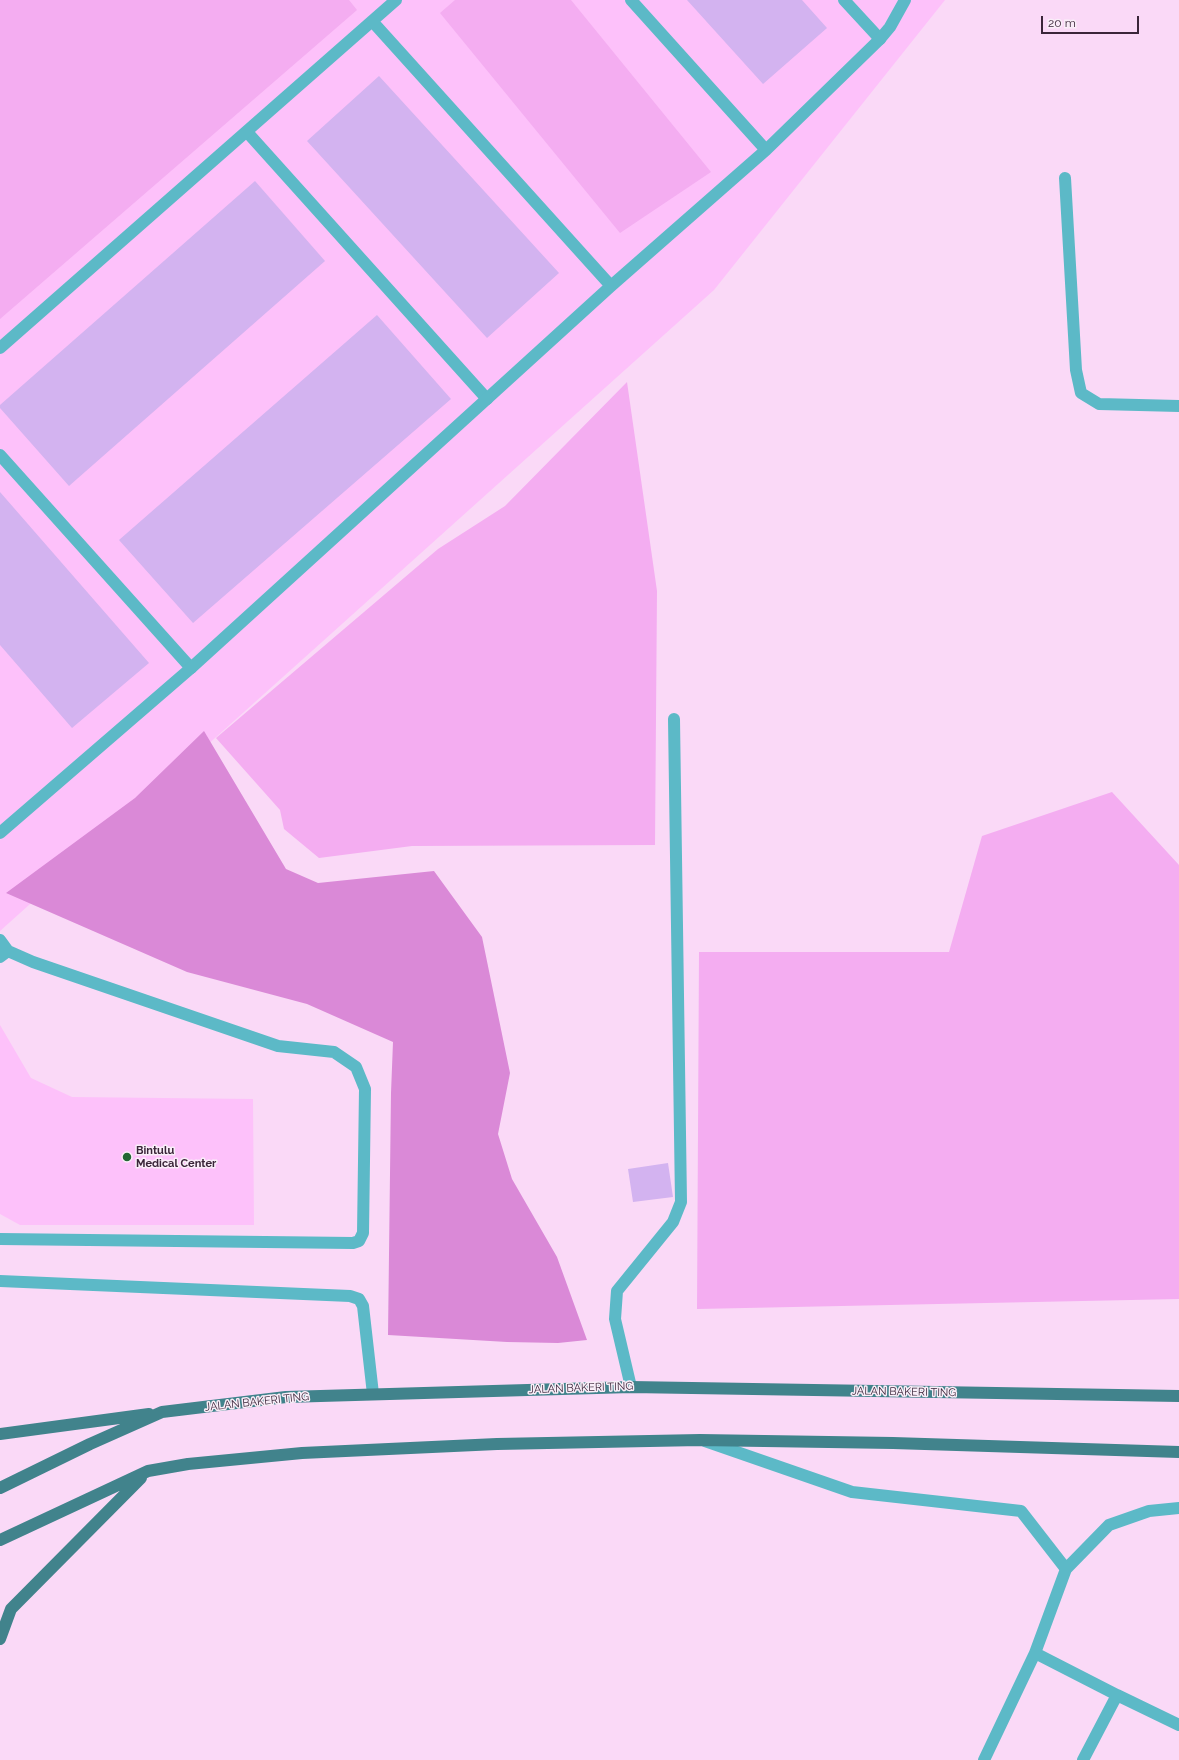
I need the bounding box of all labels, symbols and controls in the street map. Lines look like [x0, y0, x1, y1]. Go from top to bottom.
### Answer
scale bar [1043, 8, 1141, 34]
text: 20 m [1048, 16, 1076, 30]
place label: Bintulu Medical Center [136, 1144, 216, 1170]
marker: Bintulu Medical Center [121, 1151, 133, 1163]
street label: JALAN BAKERI TING [529, 1380, 633, 1396]
street label: JALAN BAKERI TING [852, 1384, 956, 1400]
street label: JALAN BAKERI TING [204, 1390, 310, 1414]

